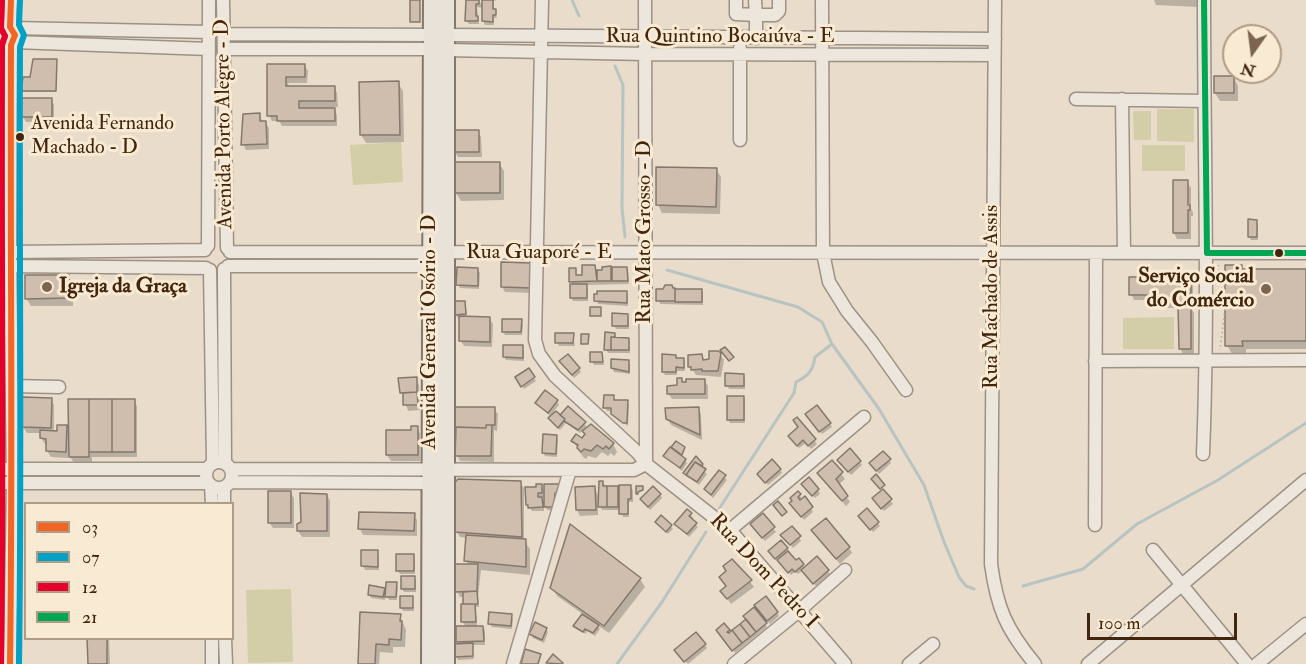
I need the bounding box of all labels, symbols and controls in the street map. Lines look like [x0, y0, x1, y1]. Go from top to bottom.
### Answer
street label: Avenida Porto Alegre - D [211, 19, 239, 229]
street label: Rua Quintino Bocaiúva - E [605, 24, 835, 50]
north arrow [1222, 24, 1282, 84]
text: N [1239, 58, 1258, 81]
place label: Avenida Fernando Machado - D [31, 113, 174, 160]
marker: Avenida Fernando Machado - D [14, 131, 26, 143]
street label: Rua Mato Grosso - D [632, 140, 658, 324]
street label: Rua Machado de Assis [979, 205, 1005, 389]
street label: Avenida General Osório - D [417, 214, 443, 450]
street label: Rua Guaporé - E [466, 240, 612, 266]
unlabelled marker [1273, 247, 1285, 259]
place label: Serviço Social do Comércio [1138, 264, 1254, 314]
place label: Igreja da Graça [59, 274, 187, 300]
marker: Igreja da Graça [40, 280, 54, 294]
marker: Serviço Social do Comércio [1259, 282, 1273, 296]
legend [24, 502, 234, 640]
street label: Rua Dom Pedro I [703, 509, 823, 635]
text: 03 [82, 516, 98, 539]
text: 07 [82, 546, 100, 569]
text: 12 [82, 576, 98, 599]
scale bar [1090, 601, 1240, 639]
text: 21 [82, 606, 98, 629]
text: 100 m [1098, 612, 1141, 635]

